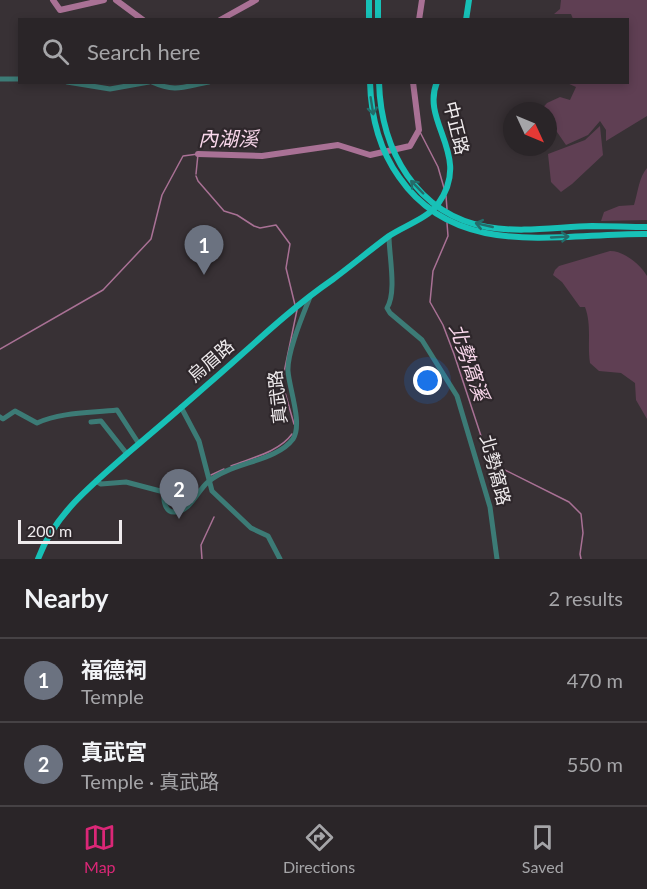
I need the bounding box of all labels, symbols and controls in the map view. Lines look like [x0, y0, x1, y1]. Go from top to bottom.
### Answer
search box [18, 18, 629, 84]
icon: search [39, 35, 72, 68]
text: Search here [87, 38, 200, 65]
one-way arrow [366, 96, 377, 116]
street label: 中正路 [440, 99, 474, 157]
north arrow [503, 102, 557, 156]
water label: 內湖溪 [198, 126, 261, 150]
one-way arrow [410, 180, 424, 195]
one-way arrow [475, 219, 494, 230]
pin: 1 [184, 226, 224, 275]
one-way arrow [550, 231, 570, 242]
water label: 北勢窩溪 [446, 320, 495, 406]
street label: 烏眉路 [183, 334, 238, 386]
your location [413, 366, 442, 395]
street label: 真武路 [263, 369, 291, 425]
street label: 北勢窩路 [476, 432, 516, 507]
pin: 2 [160, 470, 198, 519]
scale bar [18, 517, 122, 544]
text: 200 m [27, 521, 72, 540]
text: Nearby [24, 582, 109, 614]
text: 2 results [548, 586, 623, 610]
text: 福德祠 [81, 656, 147, 683]
text: 1 [38, 668, 49, 692]
text: 470 m [567, 668, 623, 692]
text: Temple [81, 684, 144, 708]
text: 真武宮 [81, 738, 147, 765]
text: 2 [38, 752, 49, 776]
text: 550 m [567, 752, 623, 776]
text: Temple · 真武路 [81, 769, 219, 793]
tab: Map [83, 821, 116, 876]
tab: Directions [283, 821, 355, 876]
tab: Saved [522, 821, 564, 876]

